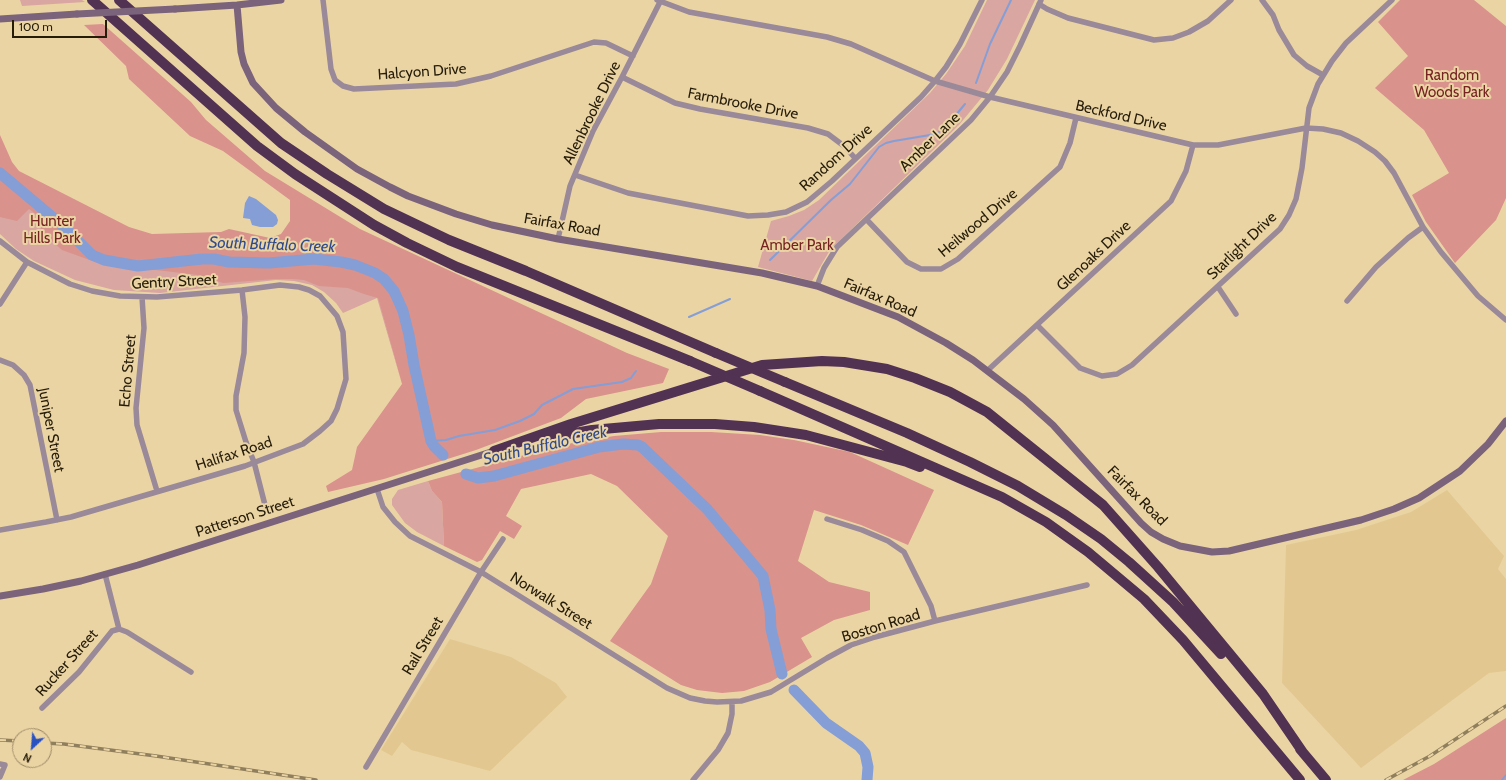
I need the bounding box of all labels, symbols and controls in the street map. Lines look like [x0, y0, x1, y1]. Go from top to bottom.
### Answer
scale bar [14, 12, 109, 38]
text: 100 m [19, 19, 53, 34]
street label: Allenbrooke Drive [559, 58, 625, 168]
street label: Halcyon Drive [377, 60, 467, 84]
park label: Random Woods Park [1414, 67, 1490, 102]
street label: Farmbrooke Drive [686, 84, 800, 124]
street label: Beckford Drive [1074, 97, 1168, 135]
street label: Amber Lane [896, 109, 964, 175]
street label: Random Drive [796, 121, 876, 195]
street label: Heilwood Drive [935, 185, 1021, 261]
street label: Starlight Drive [1203, 208, 1281, 284]
street label: Fairfax Road [522, 209, 602, 241]
park label: Hunter Hills Park [23, 213, 81, 248]
street label: Glenoaks Drive [1053, 217, 1135, 295]
water label: South Buffalo Creek [208, 233, 336, 257]
park label: Amber Park [760, 237, 834, 255]
street label: Gentry Street [131, 271, 217, 293]
street label: Fairfax Road [841, 275, 919, 321]
street label: Echo Street [116, 334, 140, 408]
street label: Juniper Street [34, 386, 68, 474]
water label: South Buffalo Creek [481, 422, 609, 470]
street label: Halifax Road [193, 433, 275, 475]
street label: Fairfax Road [1103, 462, 1171, 530]
street label: Patterson Street [193, 493, 297, 541]
street label: Norwalk Street [507, 569, 595, 633]
street label: Boston Road [840, 606, 922, 646]
street label: Rail Street [399, 614, 447, 678]
street label: Rucker Street [32, 626, 102, 700]
north arrow [12, 728, 52, 768]
text: N [21, 750, 34, 766]

